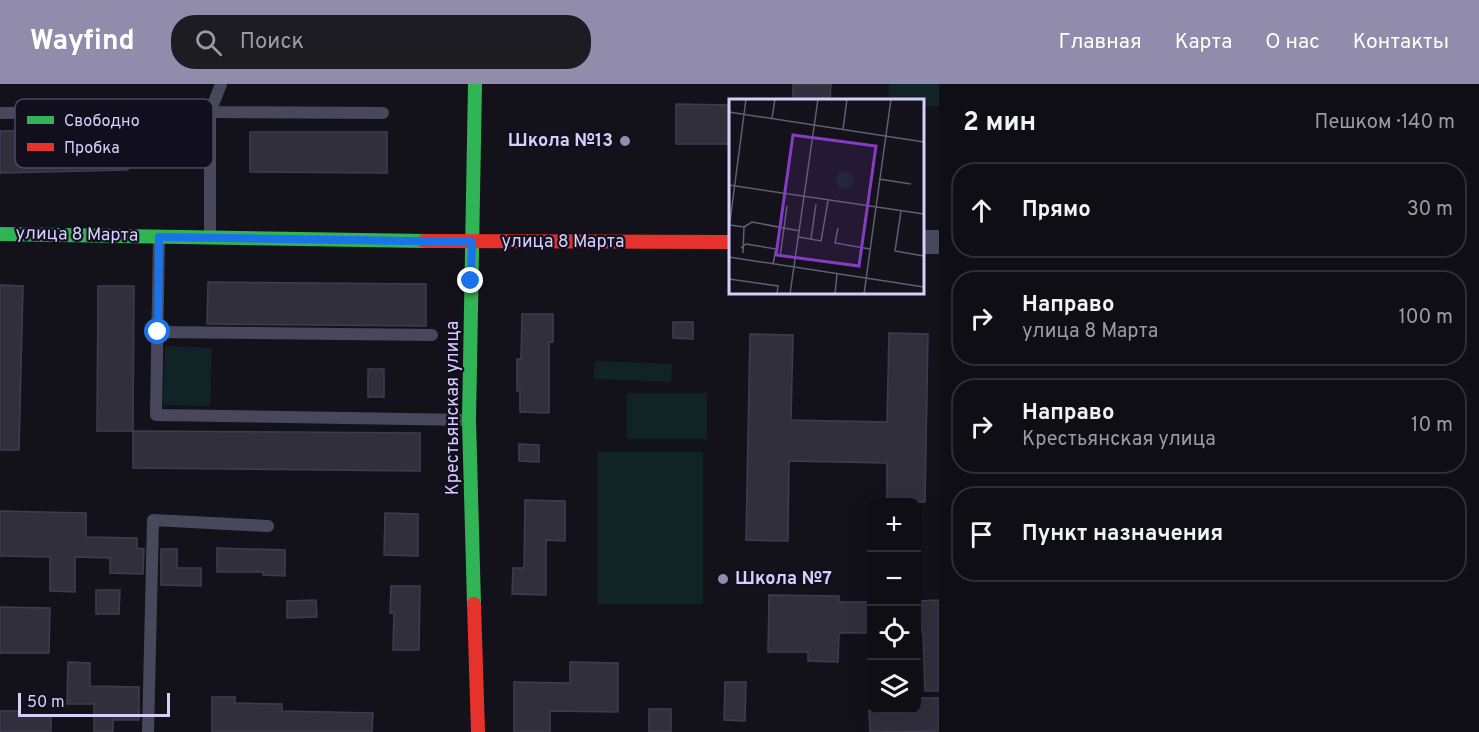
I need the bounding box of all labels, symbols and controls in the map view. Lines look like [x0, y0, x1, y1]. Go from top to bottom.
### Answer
search box [171, 15, 591, 69]
text: Wayfind [30, 24, 135, 60]
icon: search [192, 26, 225, 59]
text: Поиск [240, 29, 304, 56]
text: Главная [1058, 29, 1142, 56]
text: Карта [1175, 29, 1232, 56]
text: О нас [1265, 29, 1320, 56]
text: Контакты [1353, 29, 1449, 56]
legend [15, 99, 213, 168]
inset map [729, 99, 924, 294]
text: 2 мин [963, 107, 1036, 140]
text: Пешком · 140 m [1315, 110, 1455, 136]
text: Свободно [64, 112, 140, 132]
place label: Школа №13 [508, 130, 613, 153]
marker: Школа №13 [618, 134, 632, 148]
text: Пробка [64, 139, 120, 159]
icon: ahead [965, 194, 998, 227]
text: Прямо [1022, 197, 1091, 224]
text: 30 m [1407, 197, 1453, 223]
street label: улица 8 Марта [15, 222, 139, 248]
street label: улица 8 Марта [502, 231, 624, 254]
route end [457, 267, 483, 293]
text: Направо [1022, 292, 1114, 319]
icon: right [965, 302, 998, 335]
text: 100 m [1398, 305, 1453, 331]
route start [144, 318, 170, 344]
text: улица 8 Марта [1022, 319, 1158, 345]
street label: Крестьянская улица [442, 321, 465, 495]
text: Направо [1022, 400, 1114, 427]
icon: right [965, 410, 998, 443]
text: 10 m [1411, 413, 1453, 439]
text: Крестьянская улица [1022, 427, 1216, 453]
map controls [867, 498, 921, 714]
button: + [867, 498, 921, 552]
icon: arrive [965, 518, 998, 551]
text: Пункт назначения [1022, 521, 1223, 548]
button: − [867, 552, 921, 606]
place label: Школа №7 [735, 568, 832, 591]
marker: Школа №7 [716, 572, 730, 586]
button: locate [867, 606, 921, 660]
button: layers [867, 660, 921, 714]
scale bar [18, 690, 170, 718]
text: 50 m [27, 693, 65, 713]

